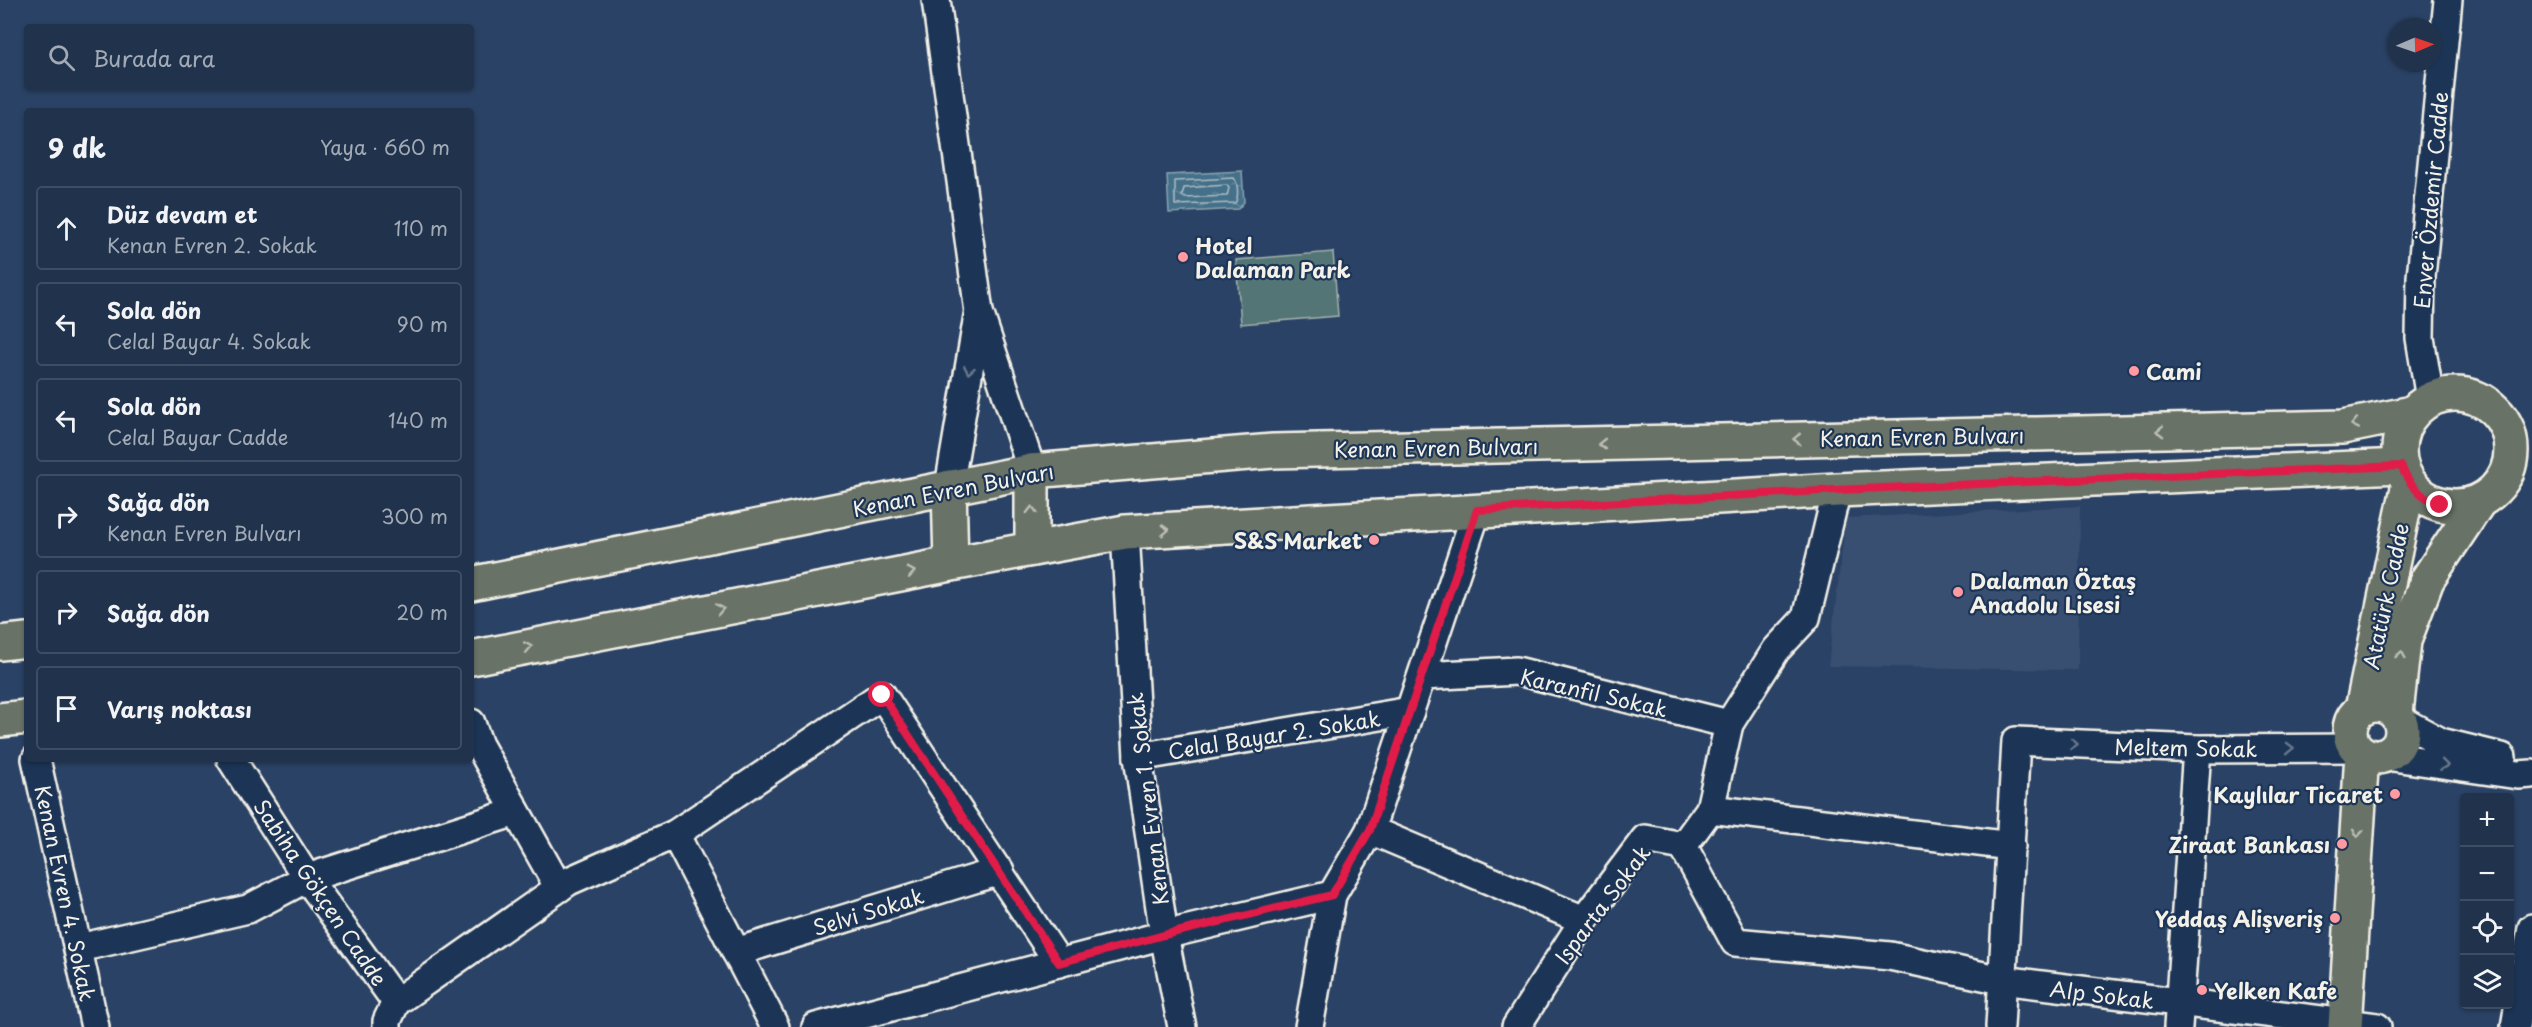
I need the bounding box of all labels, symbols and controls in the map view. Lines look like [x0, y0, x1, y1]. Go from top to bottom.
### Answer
north arrow [2388, 18, 2442, 72]
search box [24, 24, 474, 90]
icon: search [45, 41, 78, 74]
text: Burada ara [93, 41, 215, 74]
street label: Enver Özdemir Cadde [2405, 90, 2455, 310]
text: 9 dk [48, 128, 106, 167]
text: Yaya · 660 m [320, 132, 450, 162]
text: Düz devam et [107, 197, 258, 230]
icon: ahead [50, 212, 83, 245]
text: 110 m [394, 213, 448, 243]
place label: Hotel Dalaman Park [1195, 229, 1351, 285]
text: Kenan Evren 2. Sokak [107, 230, 317, 260]
marker: Hotel Dalaman Park [1176, 250, 1190, 264]
text: Sola dön [107, 293, 201, 326]
icon: left [50, 308, 83, 341]
text: 90 m [397, 309, 448, 339]
text: Celal Bayar 4. Sokak [107, 326, 311, 356]
place label: Cami [2146, 355, 2201, 387]
one-way arrow [963, 364, 976, 374]
marker: Cami [2127, 364, 2141, 378]
text: Sola dön [107, 389, 201, 422]
icon: left [50, 404, 83, 437]
text: 140 m [388, 405, 448, 435]
one-way arrow [2350, 417, 2360, 430]
street label: Kenan Evren Bulvarı [1820, 418, 2024, 454]
text: Celal Bayar Cadde [107, 422, 288, 452]
one-way arrow [2156, 424, 2165, 437]
street label: Kenan Evren Bulvarı [1334, 429, 1538, 465]
one-way arrow [1793, 433, 1802, 445]
one-way arrow [1598, 437, 1607, 450]
street label: Kenan Evren Bulvarı [850, 454, 1056, 524]
text: Sağa dön [107, 485, 210, 518]
route end [2426, 491, 2452, 517]
icon: right [50, 500, 83, 533]
text: 300 m [381, 501, 448, 531]
one-way arrow [1026, 505, 1038, 514]
text: Kenan Evren Bulvarı [107, 518, 302, 548]
street label: Atatürk Cadde [2354, 520, 2416, 672]
one-way arrow [1161, 524, 1170, 537]
place label: S&S Market [1234, 524, 1362, 556]
marker: S&S Market [1367, 533, 1381, 547]
place label: Dalaman Öztaş Anadolu Lisesi [1970, 564, 2136, 620]
one-way arrow [906, 566, 916, 579]
marker: Dalaman Öztaş Anadolu Lisesi [1951, 585, 1965, 599]
icon: right [50, 596, 83, 629]
text: Sağa dön [107, 596, 210, 629]
text: 20 m [396, 597, 448, 627]
one-way arrow [714, 603, 724, 616]
one-way arrow [523, 641, 533, 654]
one-way arrow [2395, 650, 2407, 659]
street label: Karanfil Sokak [1517, 659, 1671, 725]
route start [868, 681, 894, 707]
street label: Kenan Evren 1. Sokak [1118, 691, 1176, 907]
icon: arrive [50, 692, 83, 725]
text: Varış noktası [107, 692, 252, 725]
street label: Celal Bayar 2. Sokak [1166, 701, 1382, 767]
street label: Meltem Sokak [2114, 730, 2258, 764]
one-way arrow [2070, 737, 2079, 750]
one-way arrow [2286, 742, 2295, 754]
one-way arrow [2440, 758, 2449, 770]
place label: Kaylılar Ticaret [2213, 778, 2383, 810]
street label: Kenan Evren 4. Sokak [27, 782, 105, 1004]
marker: Kaylılar Ticaret [2388, 787, 2402, 801]
street label: Sabiha Gökçen Cadde [246, 792, 396, 992]
map controls [2460, 793, 2514, 1009]
button: + [2460, 793, 2514, 847]
place label: Ziraat Bankası [2169, 828, 2330, 860]
one-way arrow [2351, 828, 2364, 837]
marker: Ziraat Bankası [2335, 837, 2349, 851]
street label: Isparta Sokak [1546, 838, 1658, 970]
button: − [2460, 847, 2514, 901]
street label: Selvi Sokak [808, 879, 928, 943]
button: locate [2460, 901, 2514, 955]
place label: Yeddaş Alişveriş [2155, 902, 2323, 934]
marker: Yeddaş Alişveriş [2328, 911, 2342, 925]
button: layers [2460, 955, 2514, 1009]
street label: Alp Sokak [2048, 972, 2156, 1016]
place label: Yelken Kafe [2214, 974, 2337, 1006]
marker: Yelken Kafe [2195, 983, 2209, 997]

